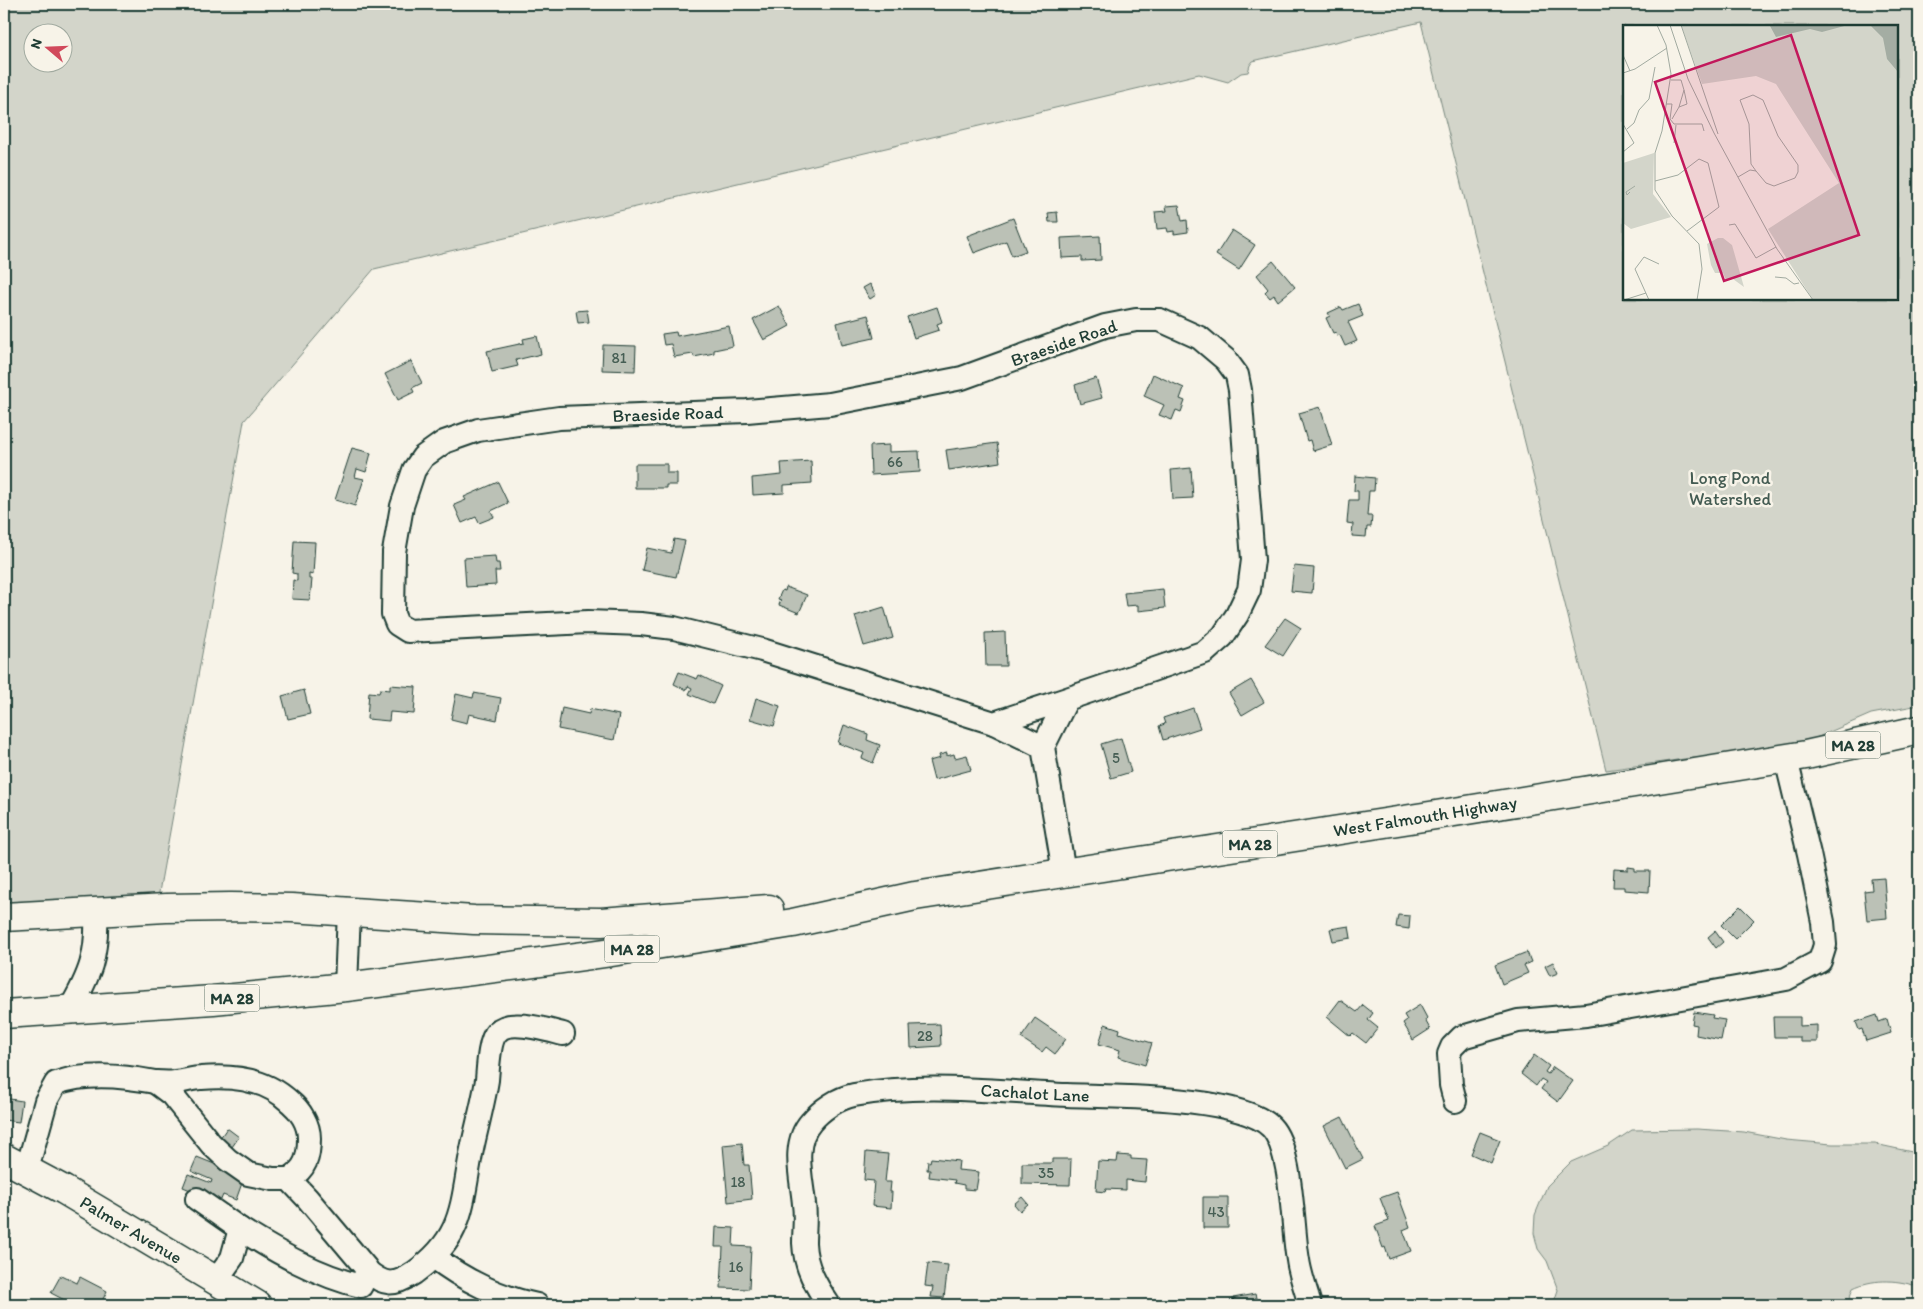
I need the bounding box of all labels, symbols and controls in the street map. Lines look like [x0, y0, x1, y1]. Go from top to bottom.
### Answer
north arrow [22, 22, 72, 72]
inset map [1623, 25, 1898, 300]
text: N [27, 37, 46, 51]
street label: Braeside Road [1008, 315, 1120, 371]
house number: 81 [611, 349, 627, 367]
street label: Braeside Road [612, 401, 724, 427]
house number: 66 [887, 453, 903, 471]
park label: Long Pond Watershed [1689, 467, 1771, 510]
road number: MA 28 [1826, 732, 1880, 758]
house number: 5 [1112, 749, 1120, 767]
street label: West Falmouth Highway [1332, 791, 1519, 842]
road number: MA 28 [1222, 831, 1278, 858]
road number: MA 28 [604, 936, 660, 962]
road number: MA 28 [204, 984, 260, 1011]
house number: 28 [917, 1027, 933, 1045]
street label: Cachalot Lane [980, 1079, 1090, 1107]
house number: 35 [1038, 1164, 1054, 1182]
house number: 18 [730, 1173, 746, 1191]
street label: Palmer Avenue [76, 1191, 186, 1269]
house number: 43 [1207, 1203, 1225, 1221]
house number: 16 [729, 1258, 744, 1276]

